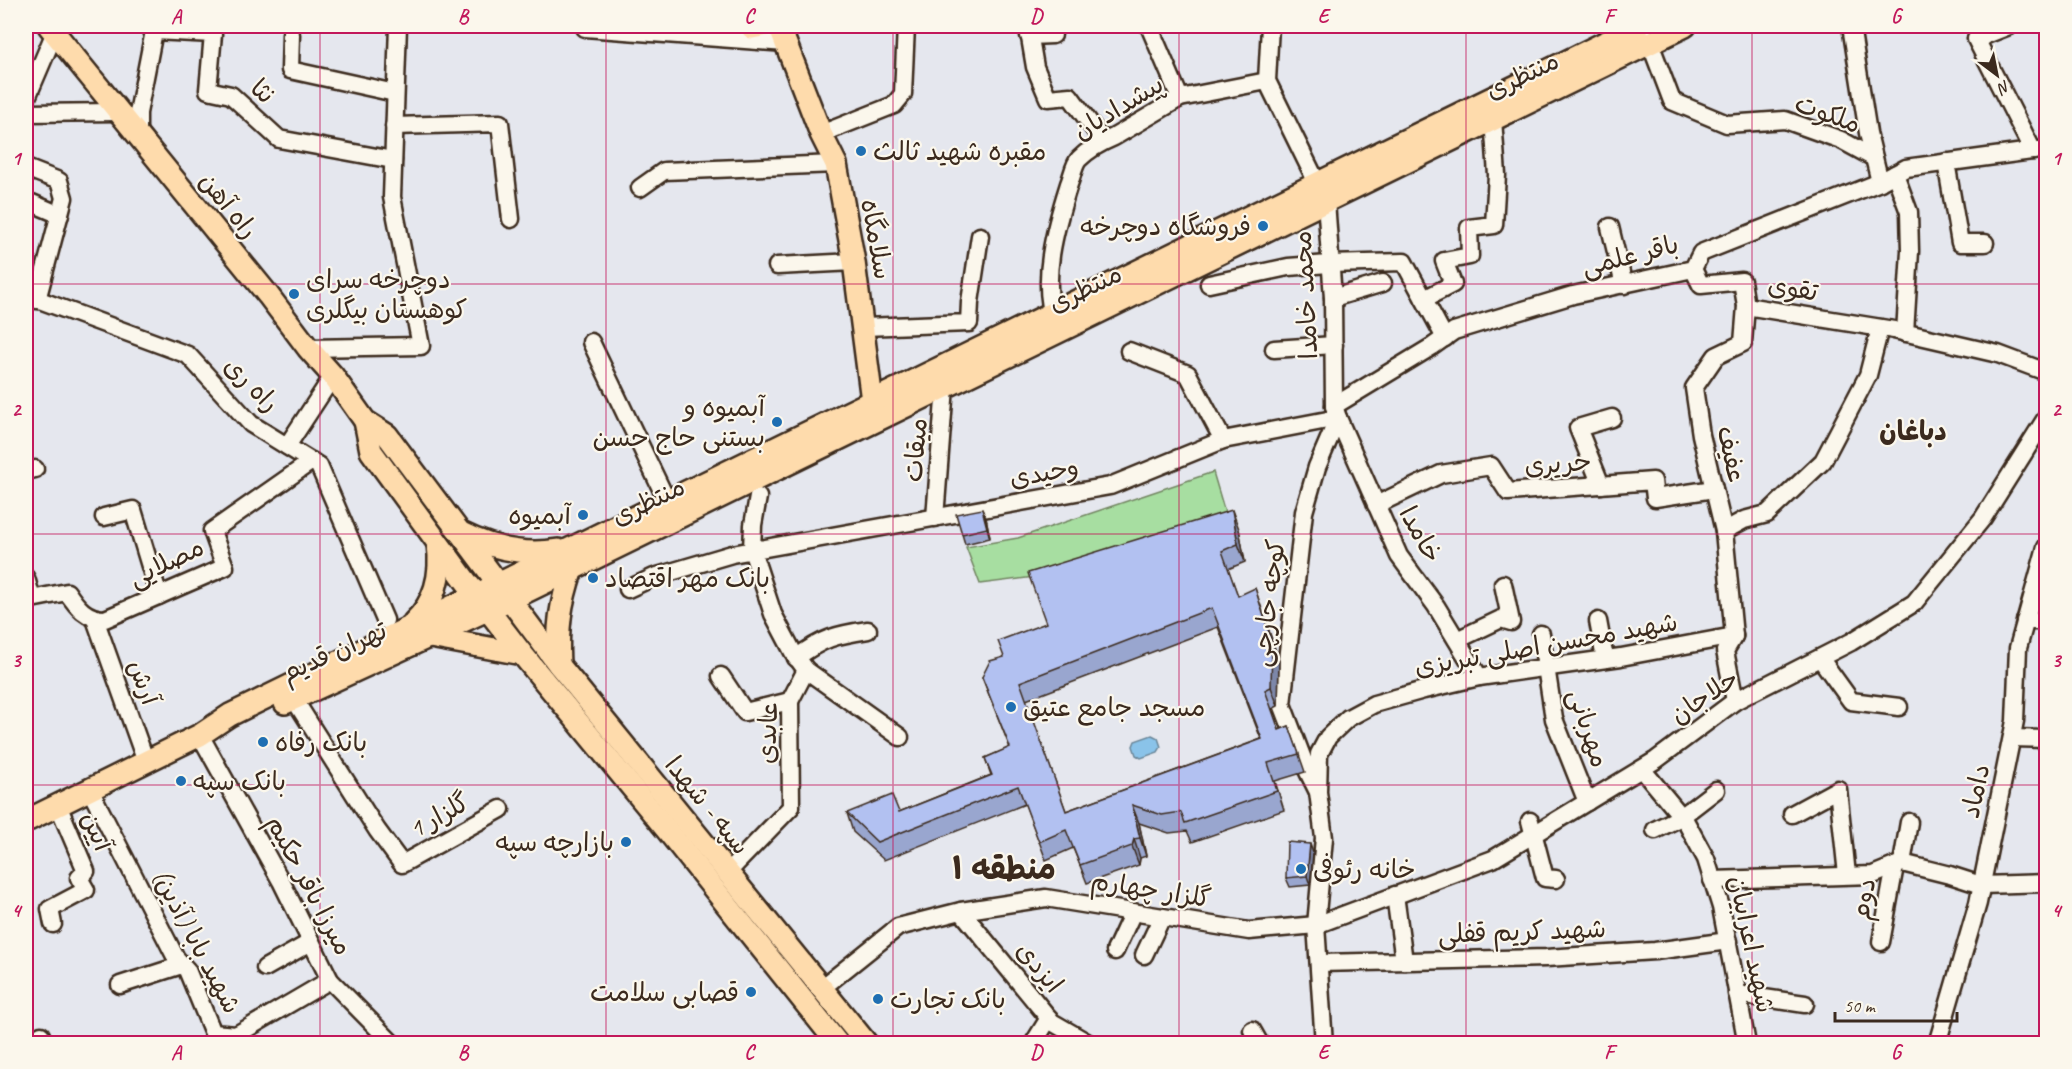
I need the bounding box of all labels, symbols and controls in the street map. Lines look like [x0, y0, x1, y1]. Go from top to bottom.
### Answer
text: A [171, 4, 183, 29]
text: B [458, 4, 470, 29]
text: C [744, 4, 756, 29]
text: D [1030, 4, 1044, 29]
text: E [1318, 4, 1332, 29]
text: F [1604, 4, 1618, 29]
text: G [1891, 4, 1904, 29]
street label: منتظری [1480, 44, 1564, 107]
north arrow [1967, 45, 2027, 105]
street label: پیشدادیان [1067, 67, 1170, 147]
street label: نثا [243, 72, 282, 111]
text: N [1992, 76, 2014, 100]
street label: ملکوت [1790, 86, 1865, 141]
place label: مقبره شهید ثالث [873, 135, 1046, 168]
marker: مقبره شهید ثالث [854, 144, 868, 158]
text: 1 [12, 146, 23, 171]
text: 1 [2052, 146, 2063, 171]
street label: راه آهن [192, 165, 265, 245]
street label: سلامگاه [853, 196, 900, 282]
place label: فروشگاه دوچرخه [1080, 210, 1251, 243]
marker: فروشگاه دوچرخه [1256, 219, 1270, 233]
street label: باقر علمی [1578, 227, 1682, 283]
street label: محمد خامدا [1286, 230, 1325, 360]
street label: منتظری [1043, 257, 1127, 320]
place label: دوچرخه سرای کوهستان بیگلری [306, 263, 468, 326]
street label: تقوی [1765, 268, 1821, 309]
marker: دوچرخه سرای کوهستان بیگلری [287, 287, 301, 301]
street label: راه ری [217, 349, 287, 419]
place label: آبمیوه و بستنی حاج حسن [592, 391, 767, 455]
text: 2 [12, 397, 23, 422]
text: 2 [2052, 397, 2063, 422]
district label: دباغان [1879, 414, 1947, 448]
marker: آبمیوه و بستنی حاج حسن [770, 415, 784, 429]
street label: میقات [896, 417, 935, 484]
street label: عفیف [1709, 423, 1754, 485]
street label: حریری [1523, 445, 1593, 482]
street label: وحیدی [1007, 450, 1081, 495]
street label: منتظری [606, 470, 690, 533]
place label: آبمیوه [508, 499, 573, 532]
street label: خامدا [1392, 500, 1449, 568]
marker: آبمیوه [576, 508, 590, 522]
street label: مصلایی [123, 530, 209, 595]
street label: کوچه جارچی [1244, 537, 1293, 669]
place label: بانک مهر اقتصاد [605, 562, 770, 595]
marker: بانک مهر اقتصاد [586, 571, 600, 585]
street label: شهید محسن اصلی تبریزی [1412, 605, 1680, 684]
street label: تهران قدیم [276, 613, 394, 692]
text: 3 [12, 648, 23, 673]
text: 3 [2052, 648, 2063, 673]
street label: آرش [120, 655, 167, 711]
street label: حلاجان [1664, 662, 1745, 731]
street label: مهربانی [1560, 685, 1617, 772]
place label: مسجد جامع عتیق [1023, 691, 1205, 726]
marker: مسجد جامع عتیق [1004, 700, 1018, 714]
street label: عابدی [749, 701, 786, 765]
place label: بانک رفاه [275, 726, 367, 759]
marker: بانک رفاه [256, 735, 270, 749]
street label: سپه - شهدا [658, 749, 757, 861]
street label: داماد [1954, 761, 1997, 821]
place label: بانک سپه [193, 765, 286, 798]
marker: بانک سپه [174, 774, 188, 788]
street label: گلزار 1 [403, 785, 475, 846]
street label: آیین [74, 806, 120, 857]
street label: میرزا باقر حکیم [256, 810, 360, 962]
place label: بازارچه سپه [496, 826, 614, 859]
marker: بازارچه سپه [619, 835, 633, 849]
district label: منطقه ۱ [952, 848, 1056, 889]
place label: خانه رئوفی [1313, 853, 1416, 886]
marker: خانه رئوفی [1294, 862, 1308, 876]
street label: شهید بابا (آذین) [145, 863, 248, 1019]
street label: گلزار چهارم [1088, 864, 1213, 918]
street label: شهید اعرابیان [1721, 872, 1782, 1016]
street label: دوم [1844, 875, 1886, 923]
text: 4 [12, 898, 24, 923]
text: 4 [2052, 898, 2064, 923]
street label: شهید کریم قفلی [1437, 912, 1607, 954]
street label: ایزدی [1009, 935, 1070, 1000]
place label: قصابی سلامت [590, 976, 739, 1009]
place label: بانک تجارت [890, 983, 1006, 1016]
marker: قصابی سلامت [744, 985, 758, 999]
scale bar [1835, 985, 1956, 1023]
marker: بانک تجارت [871, 992, 885, 1006]
text: 50 m [1844, 995, 1877, 1017]
text: A [171, 1040, 183, 1065]
text: B [458, 1040, 470, 1065]
text: C [744, 1040, 756, 1065]
text: D [1030, 1040, 1044, 1065]
text: E [1318, 1040, 1332, 1065]
text: F [1604, 1040, 1618, 1065]
text: G [1891, 1040, 1904, 1065]

